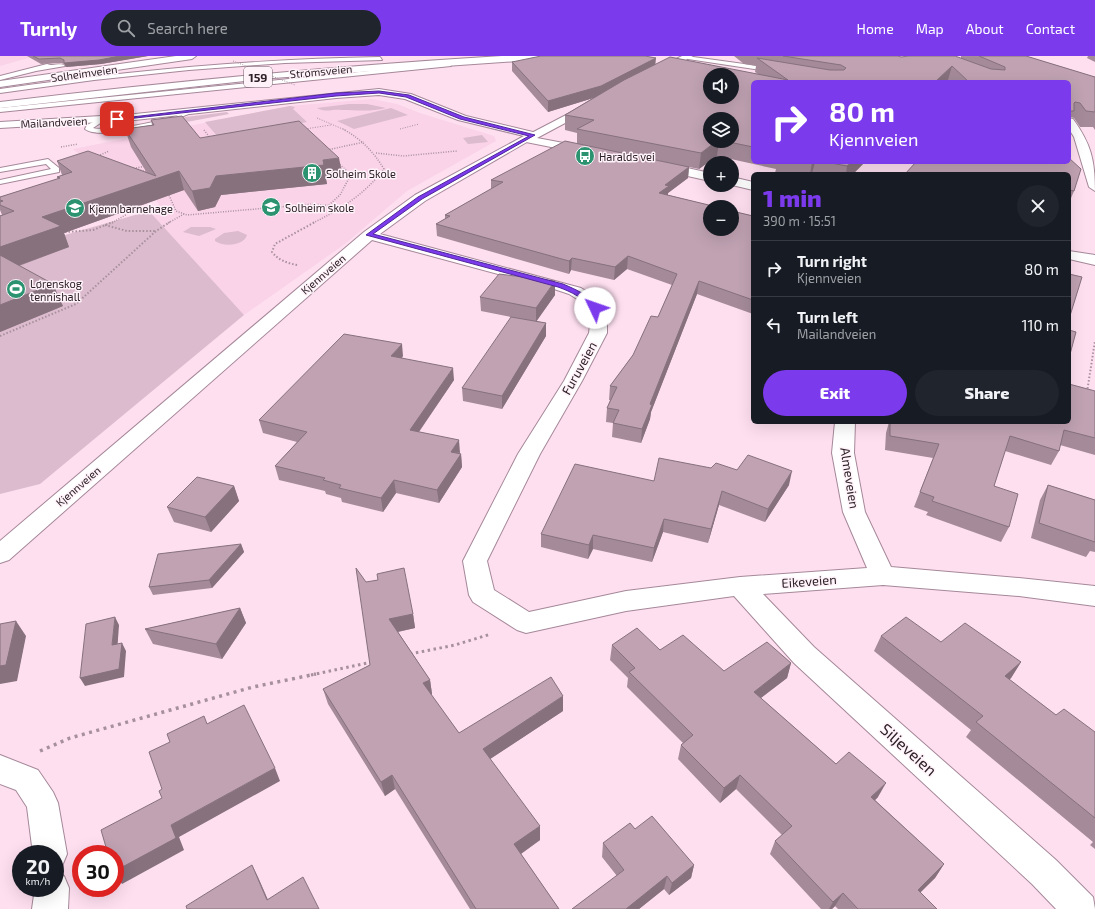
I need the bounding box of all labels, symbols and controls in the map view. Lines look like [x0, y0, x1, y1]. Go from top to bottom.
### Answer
search box [101, 10, 381, 46]
text: Turnly [20, 17, 77, 40]
icon: search [115, 17, 137, 39]
text: Search here [147, 19, 228, 37]
text: Home [857, 20, 894, 37]
text: Map [916, 20, 944, 37]
text: About [966, 20, 1004, 37]
text: Contact [1026, 20, 1075, 37]
street label: Solheimveien [50, 62, 118, 84]
street label: Strømsveien [289, 62, 353, 80]
road number: 159 [244, 67, 272, 87]
map controls [703, 68, 739, 236]
button: sound [703, 68, 739, 104]
text: 80 m [829, 94, 895, 128]
icon: right [763, 96, 815, 148]
pin [100, 102, 134, 136]
icon: arrive [106, 108, 128, 130]
button: layers [703, 112, 739, 148]
street label: Mailandveien [20, 114, 88, 130]
text: Kjennveien [829, 128, 918, 150]
bus stop icon: Haralds vei [574, 145, 596, 167]
place label: Haralds vei [599, 150, 655, 163]
button: + [703, 156, 739, 192]
building icon: Solheim Skole [301, 162, 323, 184]
place label: Solheim Skole [326, 167, 396, 180]
text: 1 min [763, 183, 822, 212]
button: close [1017, 185, 1059, 227]
school or university icon: Solheim skole [260, 196, 282, 218]
school or university icon: Kjenn barnehage [64, 197, 86, 219]
button: − [703, 200, 739, 236]
place label: Solheim skole [285, 201, 354, 214]
place label: Kjenn barnehage [89, 202, 173, 216]
text: 390 m · 15:51 [763, 213, 836, 229]
street label: Kjennveien [298, 251, 349, 298]
text: Turn right [797, 252, 867, 270]
icon: right [763, 258, 785, 280]
text: 80 m [1024, 260, 1059, 278]
text: Kjennveien [797, 270, 862, 286]
place label: Lørenskog tennishall [30, 277, 82, 303]
sports icon: Lørenskog tennishall [5, 278, 27, 300]
position arrow [574, 287, 616, 329]
text: Turn left [797, 308, 858, 326]
icon: left [763, 314, 785, 336]
text: 110 m [1022, 316, 1059, 334]
text: Mailandveien [797, 326, 876, 342]
street label: Furuveien [558, 339, 600, 397]
button: Exit [763, 370, 907, 416]
button: Share [915, 370, 1059, 416]
street label: Almeveien [837, 446, 863, 510]
street label: Kjennveien [53, 463, 104, 510]
street label: Eikeveien [781, 571, 837, 591]
street label: Siljeveien [876, 719, 941, 780]
speed limit sign: 30 [72, 845, 124, 897]
text: 20 [26, 854, 50, 878]
text: km/h [26, 875, 50, 887]

